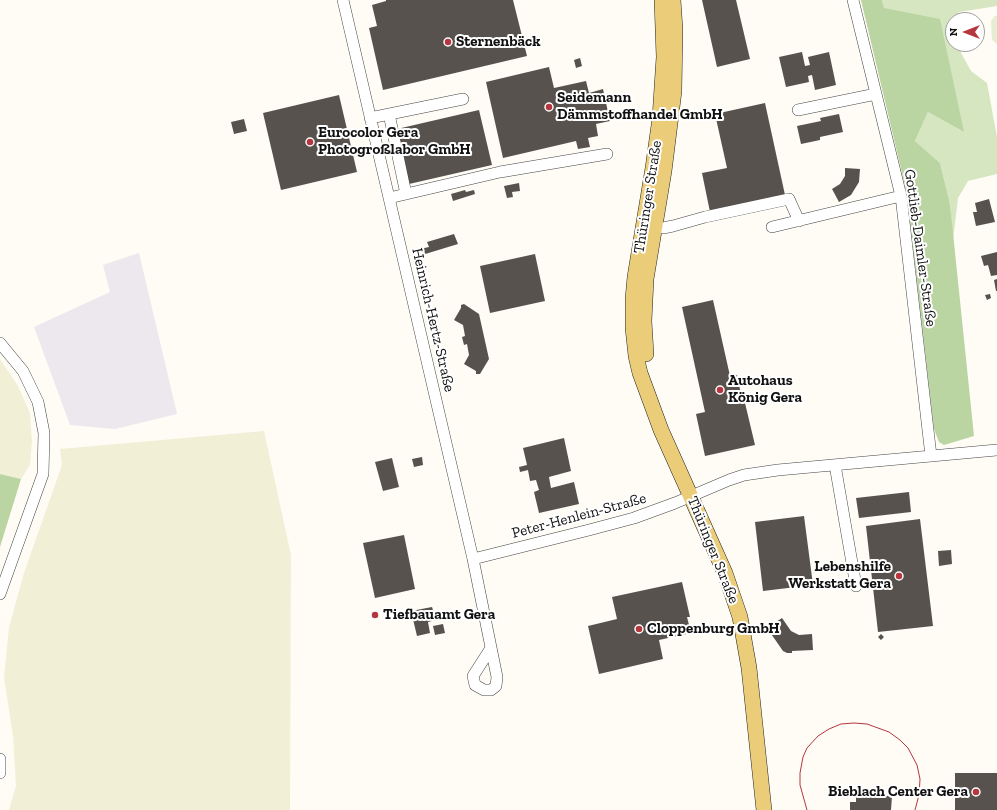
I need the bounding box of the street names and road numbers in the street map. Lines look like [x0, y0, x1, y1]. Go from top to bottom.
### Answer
street label: Thüringer Straße [630, 139, 666, 255]
street label: Gottlieb-Daimler-Straße [900, 168, 940, 328]
street label: Heinrich-Hertz-Straße [408, 246, 458, 394]
street label: Peter-Henlein-Straße [510, 489, 648, 543]
street label: Thüringer Straße [683, 494, 743, 606]

